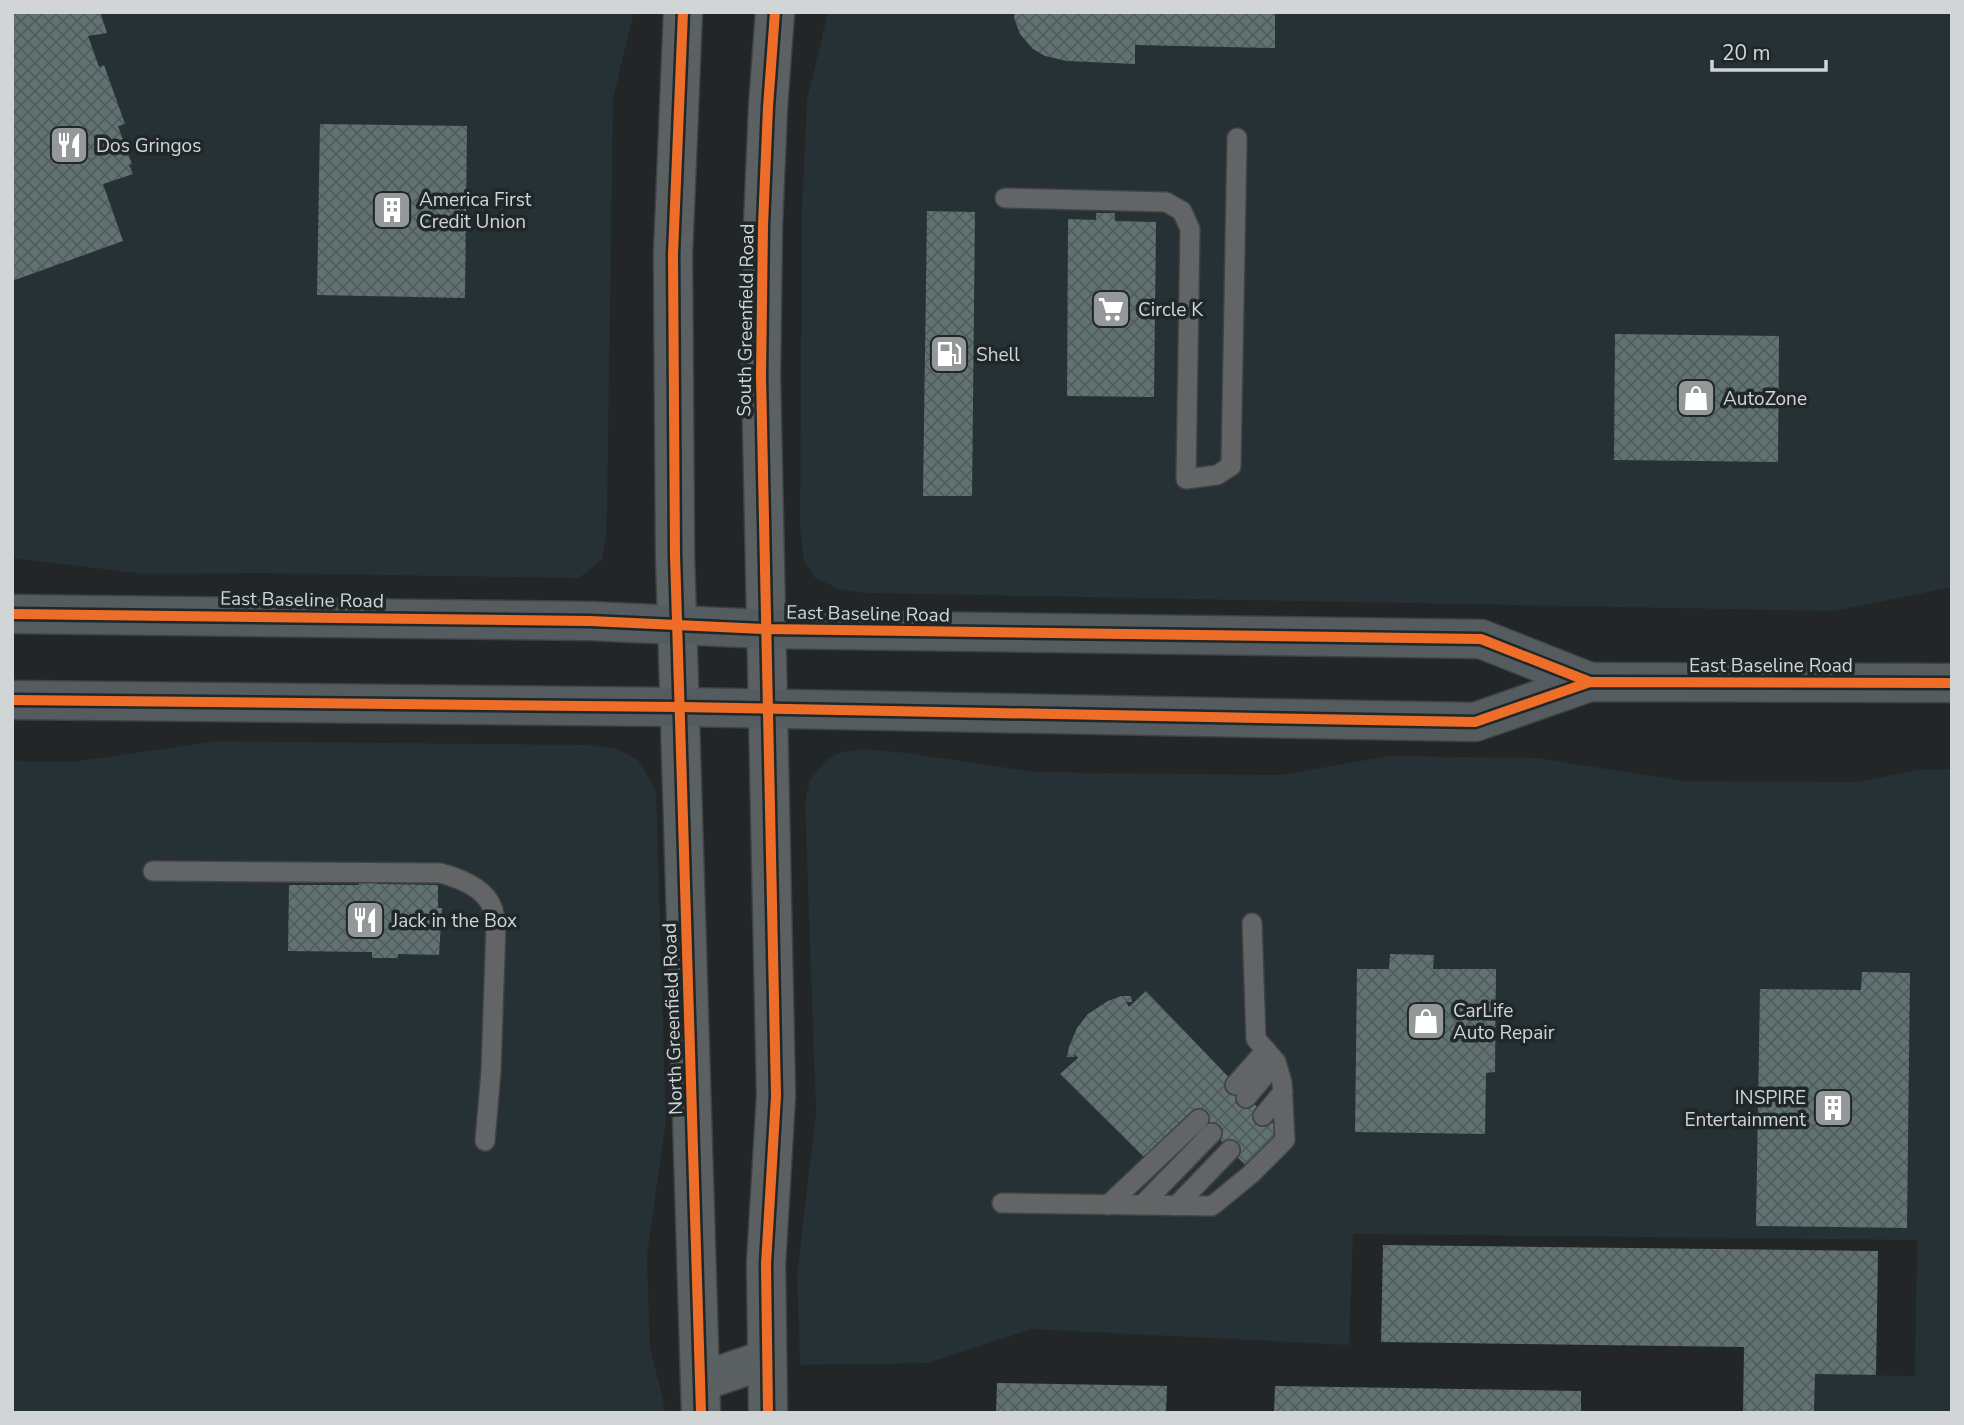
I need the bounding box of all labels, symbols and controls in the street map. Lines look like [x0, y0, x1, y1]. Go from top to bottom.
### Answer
scale bar [1712, 28, 1826, 72]
text: 20 m [1722, 39, 1771, 67]
restaurant icon: Dos Gringos [48, 124, 90, 166]
place label: Dos Gringos [96, 133, 201, 159]
place label: America First Credit Union [419, 187, 532, 235]
building icon: America First Credit Union [371, 189, 413, 231]
street label: South Greenfield Road [731, 223, 761, 417]
supermarket icon: Circle K [1090, 288, 1132, 330]
place label: Circle K [1138, 297, 1204, 323]
fuel station icon: Shell [928, 333, 970, 375]
place label: Shell [976, 342, 1020, 368]
shop icon: AutoZone [1675, 377, 1717, 419]
place label: AutoZone [1723, 386, 1807, 412]
street label: East Baseline Road [220, 586, 384, 614]
street label: East Baseline Road [786, 600, 950, 628]
street label: East Baseline Road [1689, 653, 1853, 679]
restaurant icon: Jack in the Box [344, 899, 386, 941]
place label: Jack in the Box [391, 908, 517, 934]
street label: North Greenfield Road [657, 922, 689, 1115]
place label: CarLife Auto Repair [1453, 998, 1555, 1046]
shop icon: CarLife Auto Repair [1405, 1000, 1447, 1042]
place label: INSPIRE Entertainment [1684, 1085, 1806, 1133]
building icon: INSPIRE Entertainment [1812, 1087, 1854, 1129]

